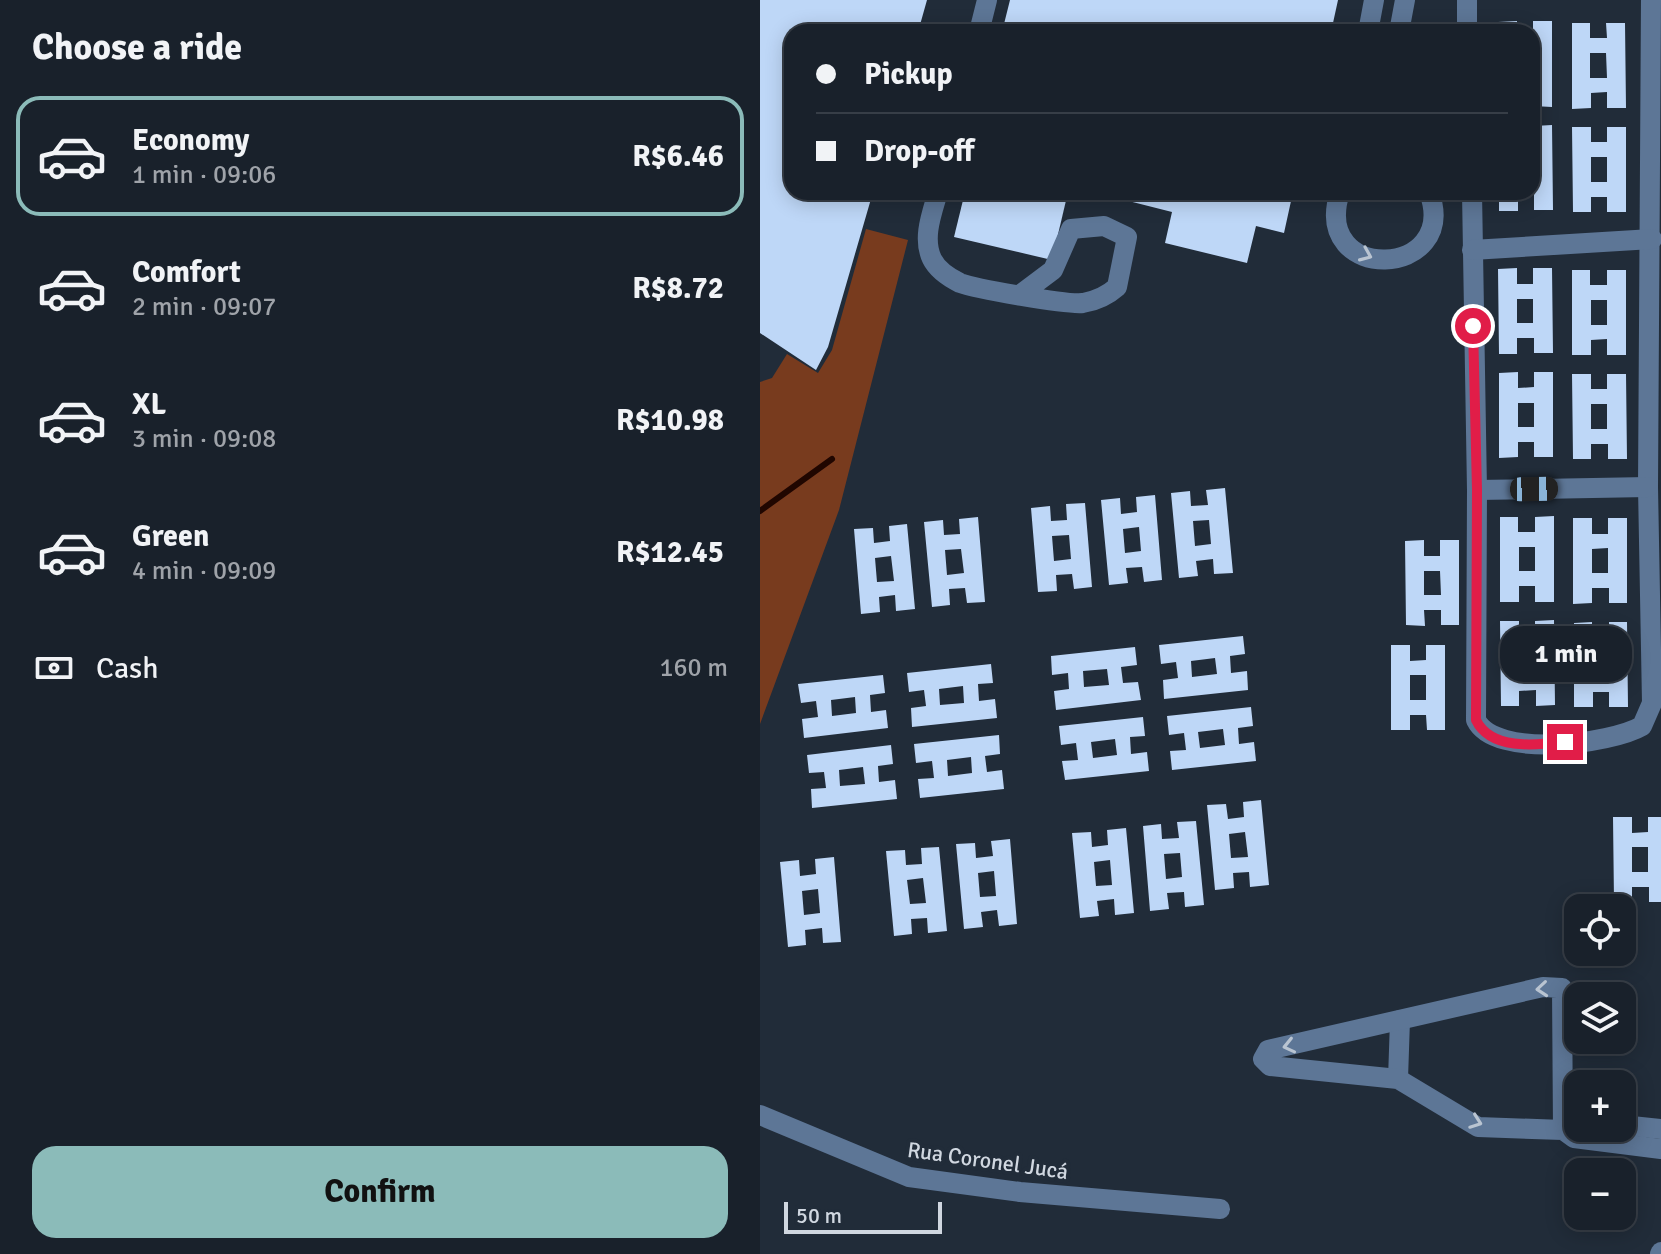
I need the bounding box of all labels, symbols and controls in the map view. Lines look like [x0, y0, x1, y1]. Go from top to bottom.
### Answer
text: Choose a ride [32, 25, 242, 70]
text: Pickup [864, 56, 953, 93]
icon: car [36, 120, 108, 192]
text: Economy [132, 122, 249, 159]
text: Drop-off [864, 133, 974, 170]
text: R$6.46 [632, 138, 724, 175]
text: 1 min · 09:06 [132, 159, 276, 191]
one-way arrow [1357, 246, 1372, 262]
icon: car [36, 252, 108, 324]
text: Comfort [132, 254, 241, 291]
text: R$8.72 [632, 270, 724, 307]
text: 2 min · 09:07 [132, 291, 276, 323]
route start [1455, 308, 1491, 344]
icon: car [36, 384, 108, 456]
text: XL [132, 386, 166, 423]
text: R$10.98 [616, 402, 724, 439]
text: 3 min · 09:08 [132, 423, 276, 455]
car [1510, 477, 1558, 501]
icon: car [36, 516, 108, 588]
text: Green [132, 518, 209, 555]
text: R$12.45 [616, 534, 724, 571]
text: 4 min · 09:09 [132, 555, 276, 587]
callout: 1 min [1499, 626, 1631, 682]
text: 1 min [1535, 638, 1597, 670]
icon: cash [32, 646, 76, 690]
text: Cash [96, 650, 159, 687]
text: 160 m [659, 652, 728, 684]
route end [1547, 724, 1583, 760]
map controls [1564, 894, 1636, 1230]
button: locate [1564, 894, 1636, 966]
one-way arrow [1535, 980, 1548, 997]
button: layers [1564, 982, 1636, 1054]
one-way arrow [1282, 1036, 1296, 1053]
button: + [1564, 1070, 1636, 1142]
one-way arrow [1468, 1113, 1482, 1129]
street label: Rua Coronel Jucá [906, 1136, 1070, 1185]
button: Confirm [32, 1146, 728, 1238]
button: − [1564, 1158, 1636, 1230]
scale bar [784, 1198, 942, 1234]
text: 50 m [796, 1202, 842, 1229]

